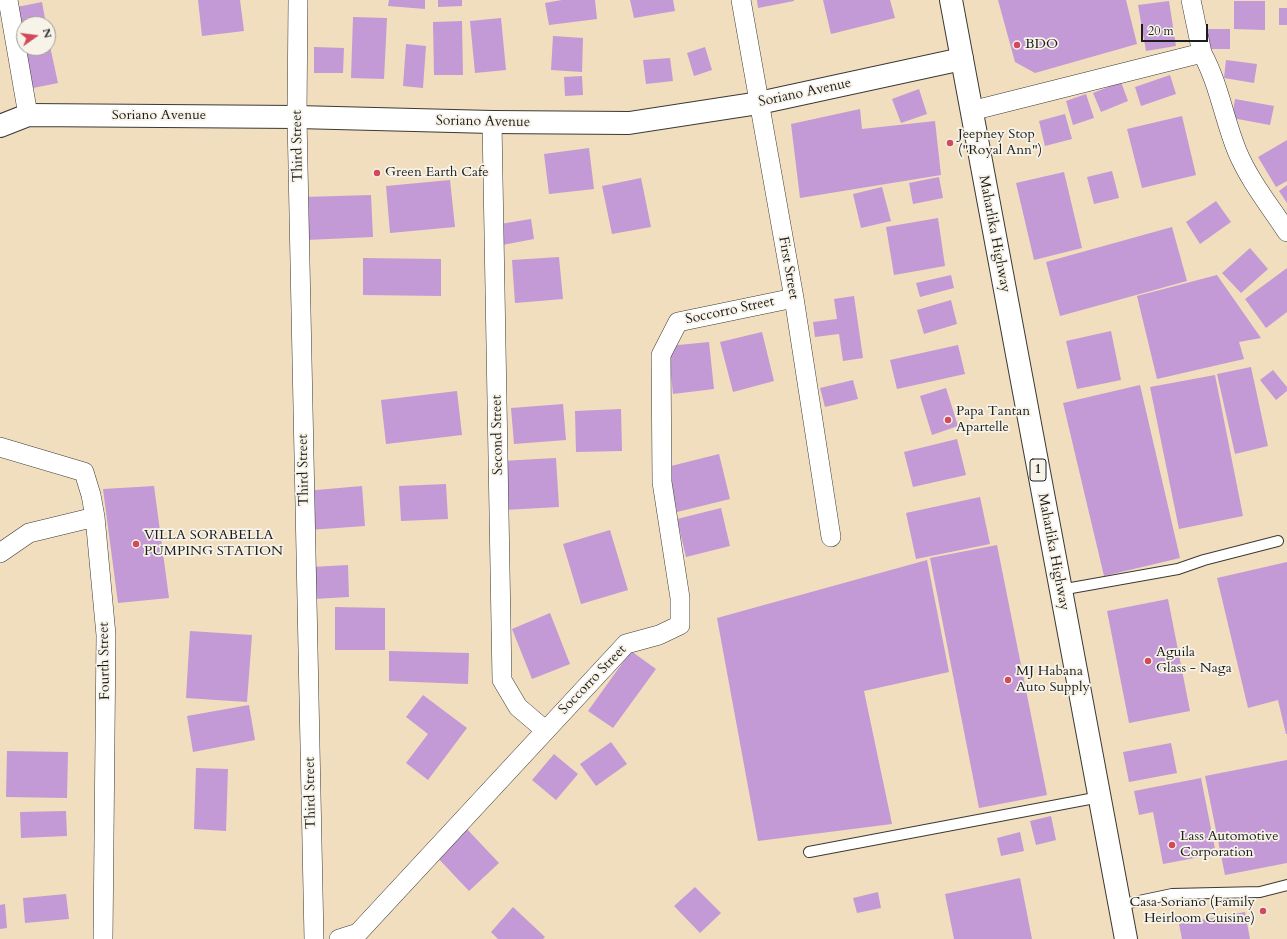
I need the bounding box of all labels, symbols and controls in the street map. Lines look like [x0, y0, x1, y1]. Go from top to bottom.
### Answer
north arrow [16, 16, 56, 56]
scale bar [1143, 16, 1210, 42]
text: 20 m [1148, 23, 1174, 39]
text: N [39, 27, 56, 40]
place label: BDO [1025, 37, 1058, 53]
marker: BDO [1012, 40, 1022, 50]
street label: Soriano Avenue [757, 75, 853, 111]
street label: Soriano Avenue [112, 108, 206, 124]
street label: Third Street [289, 110, 307, 182]
street label: Soriano Avenue [436, 113, 530, 131]
place label: Jeepney Stop ("Royal Ann") [958, 127, 1042, 160]
marker: Jeepney Stop ("Royal Ann") [945, 138, 955, 148]
place label: Green Earth Cafe [385, 165, 489, 181]
marker: Green Earth Cafe [372, 168, 382, 178]
street label: Maharlika Highway [974, 174, 1014, 294]
street label: First Street [774, 235, 802, 301]
street label: Soccorro Street [684, 293, 776, 329]
street label: Second Street [489, 395, 507, 475]
place label: Papa Tantan Apartelle [956, 404, 1030, 436]
marker: Papa Tantan Apartelle [943, 415, 953, 425]
street label: Third Street [295, 434, 313, 506]
road number: 1 [1030, 459, 1046, 481]
street label: Maharlika Highway [1033, 492, 1073, 612]
place label: VILLA SORABELLA PUMPING STATION [144, 528, 283, 560]
marker: VILLA SORABELLA PUMPING STATION [131, 539, 141, 549]
street label: Fourth Street [96, 622, 114, 700]
street label: Soccorro Street [556, 642, 630, 718]
place label: Aguila Glass - Naga [1156, 645, 1232, 678]
marker: Aguila Glass - Naga [1143, 656, 1153, 666]
place label: MJ Habana Auto Supply [1016, 664, 1090, 696]
marker: MJ Habana Auto Supply [1003, 675, 1013, 685]
street label: Third Street [302, 757, 320, 829]
place label: Lass Automotive Corporation [1180, 829, 1278, 862]
marker: Lass Automotive Corporation [1167, 840, 1177, 850]
place label: Casa Soriano (Family Heirloom Cuisine) [1130, 895, 1255, 928]
marker: Casa Soriano (Family Heirloom Cuisine) [1258, 906, 1268, 916]

